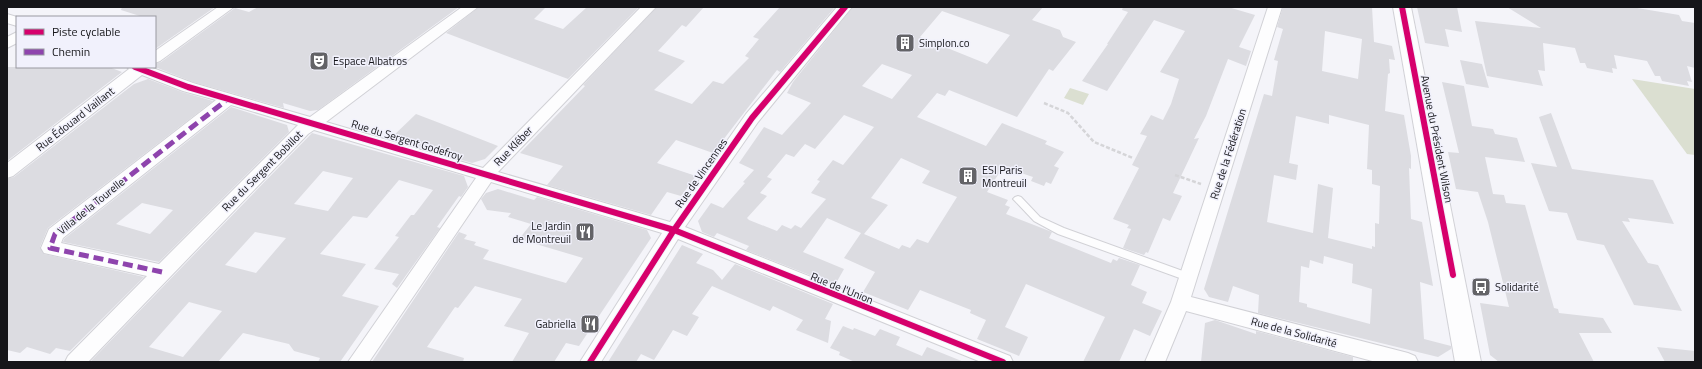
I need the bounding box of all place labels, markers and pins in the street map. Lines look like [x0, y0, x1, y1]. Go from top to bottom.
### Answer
building icon: Simplon.co [894, 32, 916, 54]
place label: Simplon.co [919, 35, 970, 51]
theatre icon: Espace Albatros [308, 50, 330, 72]
place label: Espace Albatros [333, 53, 407, 69]
place label: ESI Paris Montreuil [982, 162, 1027, 191]
building icon: ESI Paris Montreuil [957, 165, 979, 187]
place label: Le Jardin de Montreuil [512, 218, 571, 247]
restaurant icon: Le Jardin de Montreuil [574, 221, 596, 243]
bus stop icon: Solidarité [1470, 276, 1492, 298]
place label: Solidarité [1495, 279, 1539, 295]
restaurant icon: Gabriella [579, 313, 601, 335]
place label: Gabriella [536, 316, 576, 332]

